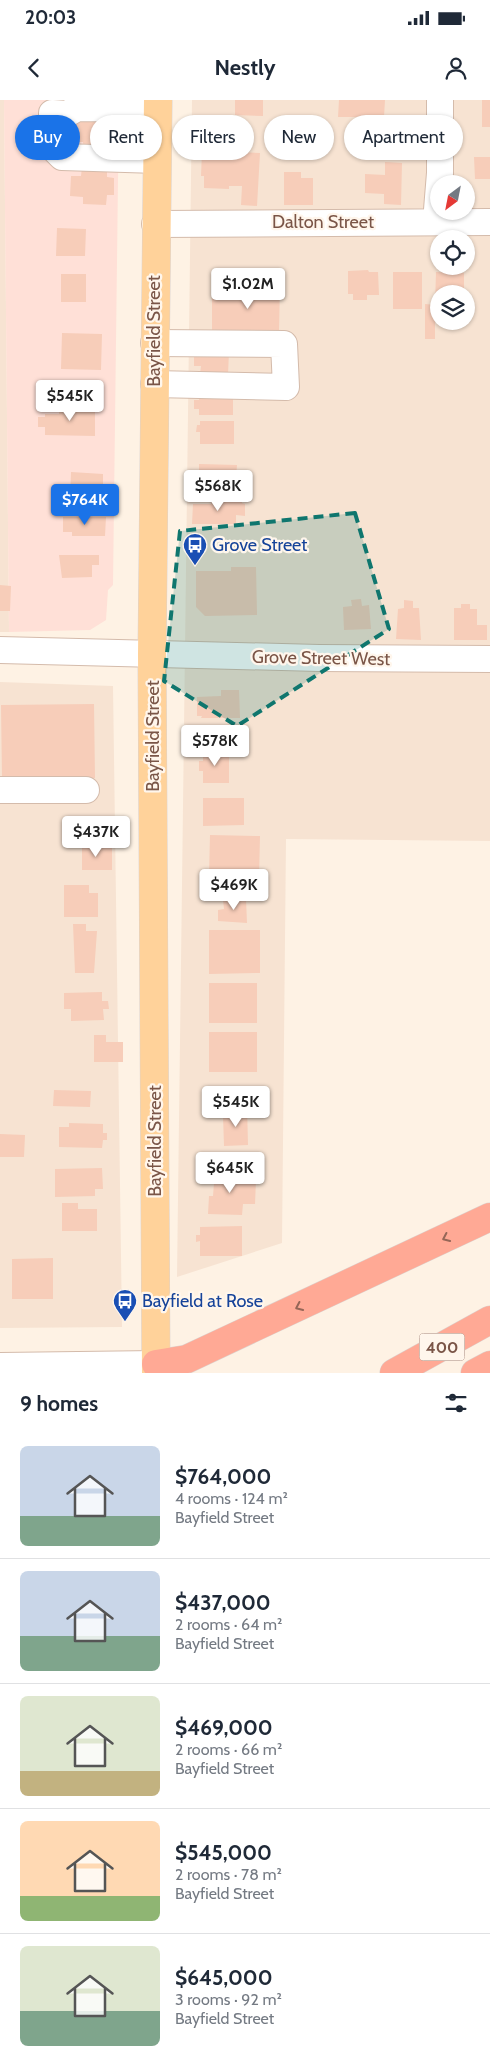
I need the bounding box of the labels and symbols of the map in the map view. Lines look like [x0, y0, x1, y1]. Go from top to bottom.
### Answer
north arrow [430, 175, 475, 220]
street label: Dalton Street [272, 211, 374, 233]
pin: $1.02M [207, 268, 289, 310]
street label: Bayfield Street [143, 275, 165, 387]
pin: $545K [35, 380, 105, 422]
pin: $568K [183, 470, 253, 512]
pin: $764K [50, 484, 120, 526]
bus stop icon: Grove Street [182, 532, 208, 566]
place label: Grove Street [212, 534, 307, 556]
street label: Grove Street West [252, 646, 390, 670]
street label: Bayfield Street [142, 680, 164, 792]
pin: $578K [180, 724, 250, 767]
pin: $437K [61, 816, 131, 858]
pin: $469K [199, 868, 269, 911]
street label: Bayfield Street [144, 1085, 166, 1197]
pin: $545K [201, 1086, 271, 1128]
pin: $645K [195, 1152, 265, 1194]
one-way arrow [442, 1232, 451, 1242]
bus stop icon: Bayfield at Rose [112, 1288, 138, 1322]
place label: Bayfield at Rose [142, 1290, 263, 1312]
one-way arrow [295, 1301, 304, 1311]
road number: 400 [420, 1334, 464, 1360]

